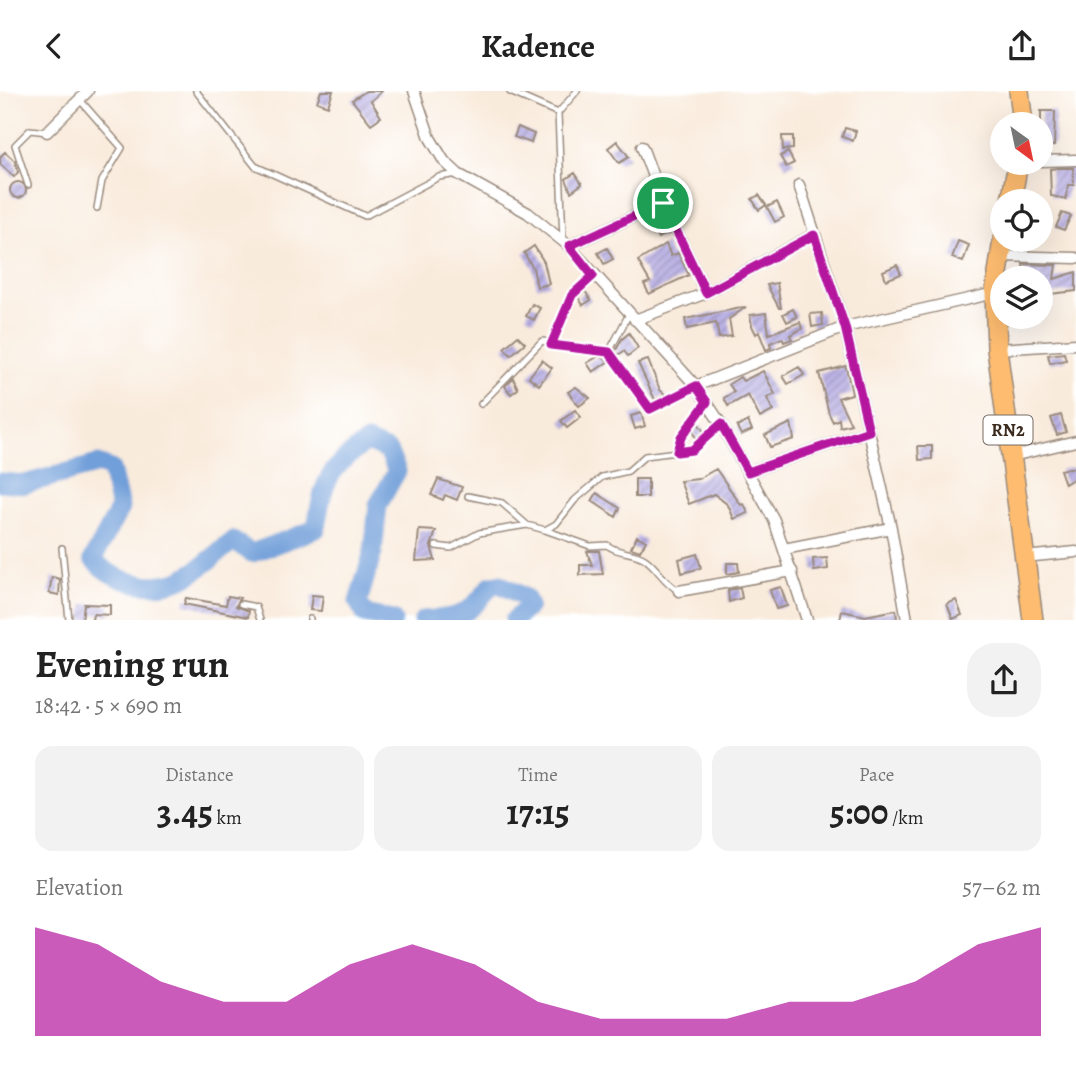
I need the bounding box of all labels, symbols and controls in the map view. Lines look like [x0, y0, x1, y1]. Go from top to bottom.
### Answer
text: Kadence [481, 24, 595, 68]
icon: back [35, 27, 73, 65]
icon: share [1003, 27, 1041, 65]
north arrow [990, 112, 1054, 175]
map controls [990, 112, 1053, 329]
pin [633, 173, 693, 233]
icon: arrive [644, 184, 682, 222]
button: locate [990, 189, 1053, 252]
button: layers [990, 266, 1053, 329]
road number: RN2 [984, 415, 1032, 445]
text: Evening run [35, 638, 229, 690]
button: share [967, 643, 1041, 717]
text: 18:42 · 5 × 690 m [35, 690, 182, 721]
text: Distance [165, 762, 233, 788]
text: Time [518, 762, 558, 788]
text: Pace [859, 762, 894, 788]
text: 3.45 [157, 788, 213, 836]
text: 17:15 [506, 788, 570, 836]
text: 5:00 [830, 788, 888, 836]
text: km [213, 805, 242, 831]
text: /km [888, 805, 924, 831]
text: Elevation [35, 872, 123, 903]
text: 57–62 m [962, 872, 1041, 903]

